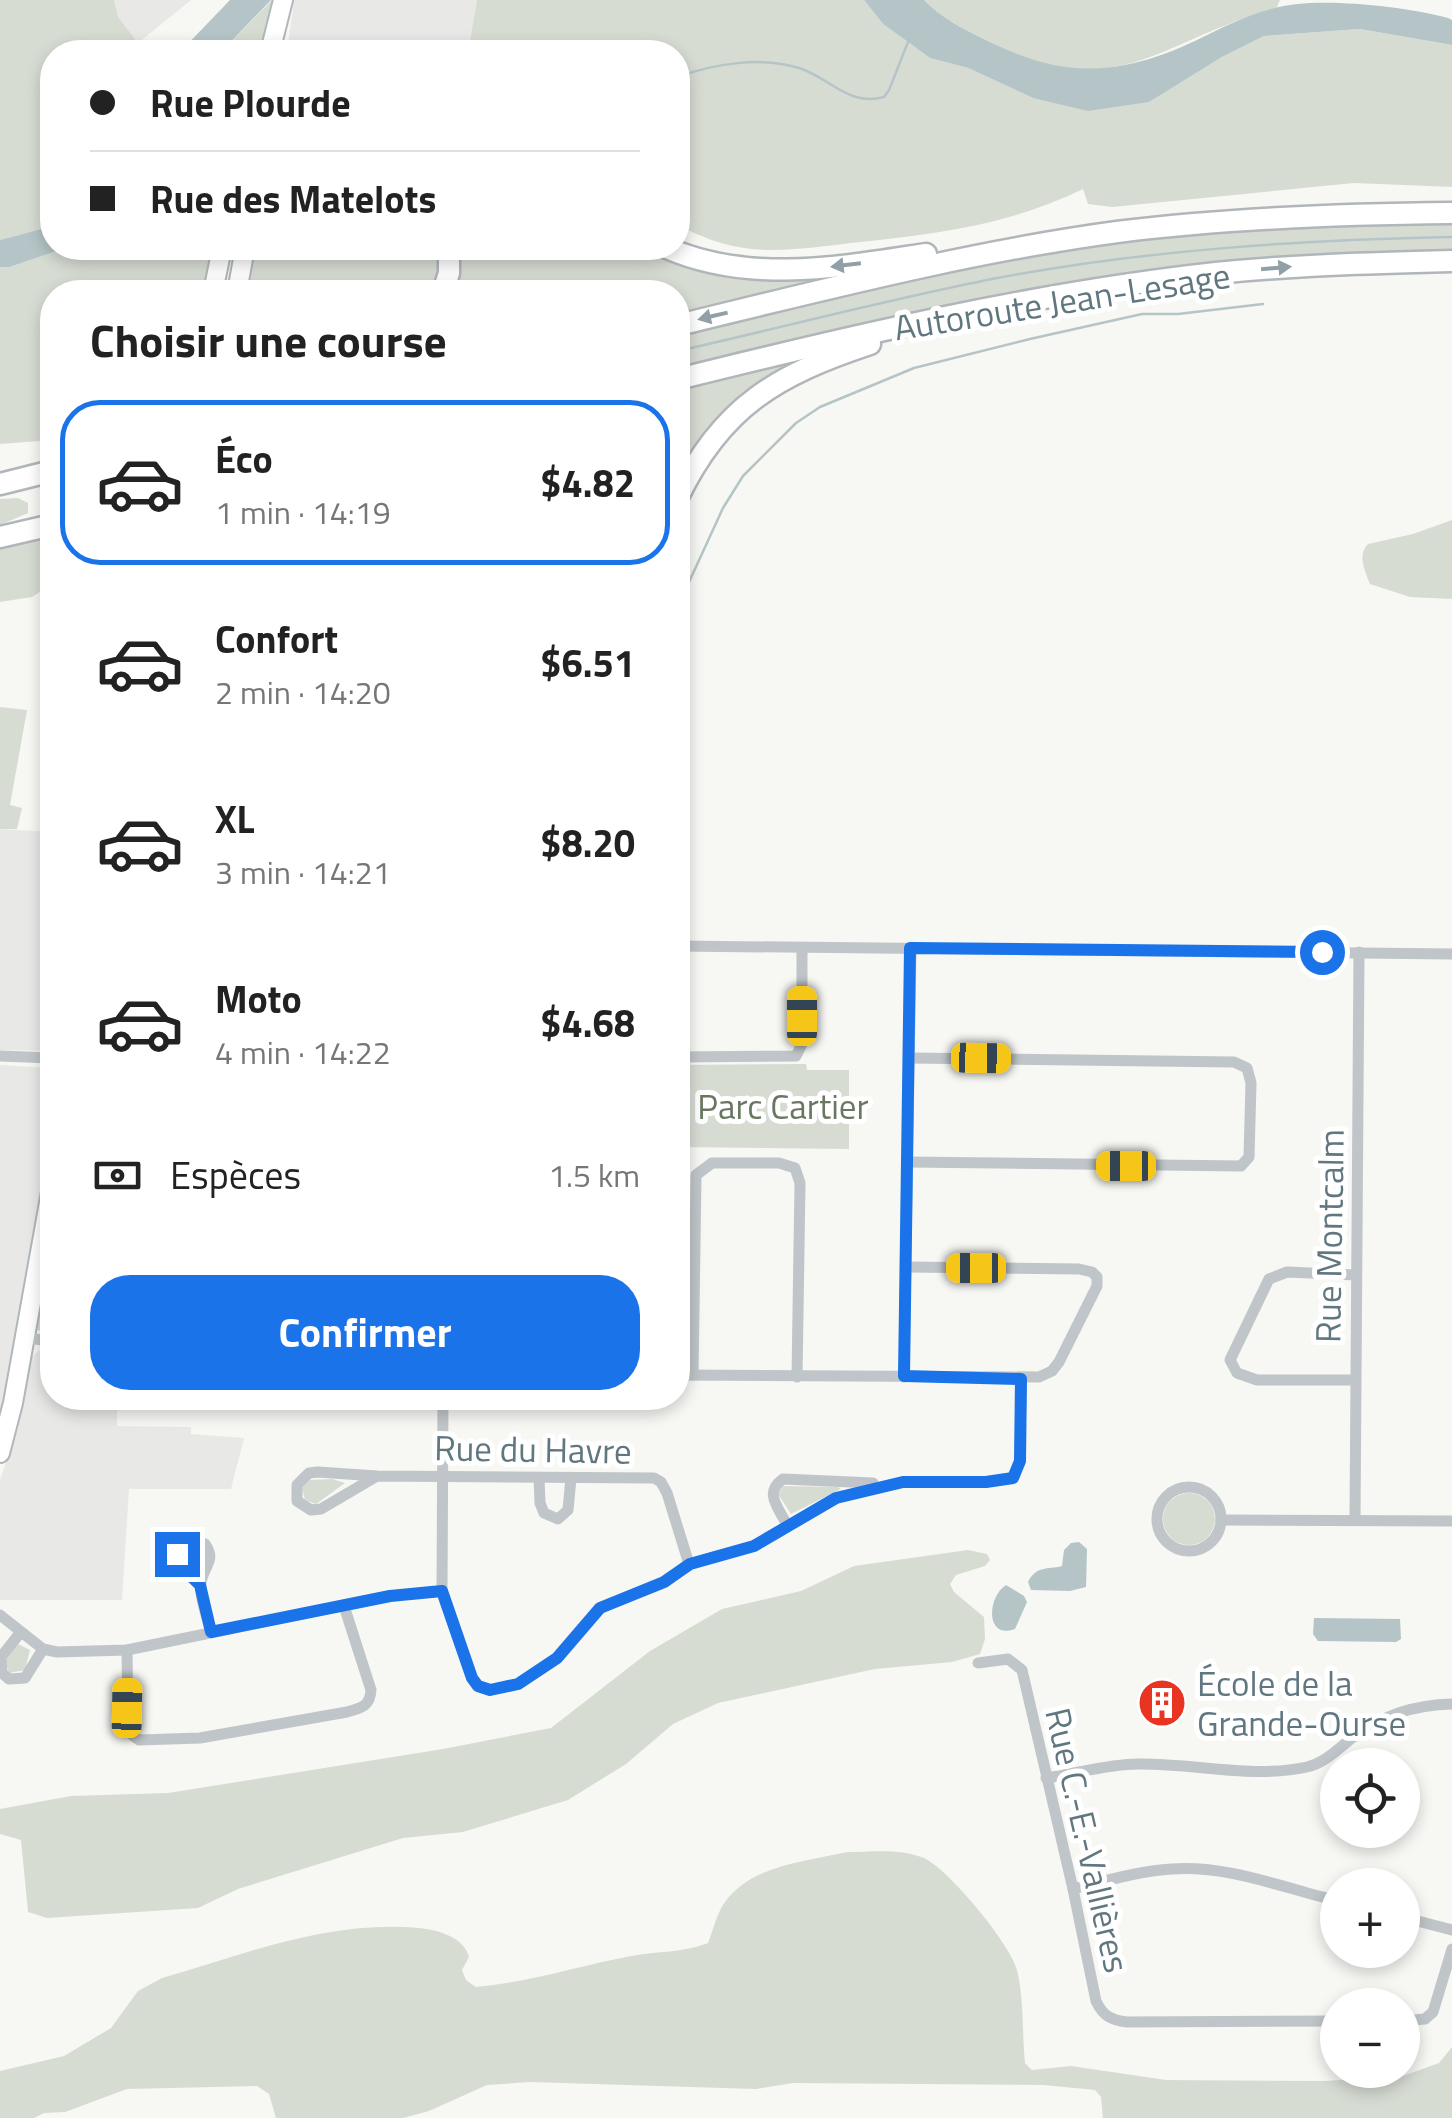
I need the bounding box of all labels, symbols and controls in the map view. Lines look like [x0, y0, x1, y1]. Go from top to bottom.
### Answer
text: Rue Plourde [150, 74, 351, 132]
text: Rue des Matelots [150, 170, 436, 228]
street label: Autoroute Jean-Lesage [890, 248, 1234, 354]
one-way arrow [830, 257, 862, 273]
one-way arrow [1261, 259, 1293, 275]
text: Choisir une course [90, 306, 447, 374]
one-way arrow [697, 309, 728, 325]
text: Éco [215, 430, 273, 488]
icon: car [95, 438, 185, 528]
text: $4.82 [540, 454, 635, 512]
text: 1 min · 14:19 [215, 488, 391, 536]
text: Confort [215, 610, 338, 668]
icon: car [95, 618, 185, 708]
text: $6.51 [540, 634, 635, 692]
text: 2 min · 14:20 [215, 668, 391, 716]
text: XL [215, 790, 255, 848]
icon: car [95, 798, 185, 888]
text: $8.20 [540, 814, 635, 872]
text: 3 min · 14:21 [215, 848, 391, 896]
route start [1300, 930, 1345, 975]
text: Moto [215, 970, 302, 1028]
icon: car [95, 978, 185, 1068]
car [787, 986, 817, 1046]
text: $4.68 [540, 994, 635, 1052]
text: 4 min · 14:22 [215, 1028, 391, 1076]
car [951, 1042, 1011, 1074]
park label: Parc Cartier [697, 1079, 869, 1133]
street label: Rue Montcalm [1300, 1128, 1358, 1344]
text: Espèces [170, 1146, 301, 1204]
icon: cash [90, 1148, 145, 1203]
text: 1.5 km [548, 1151, 640, 1199]
car [1096, 1151, 1156, 1181]
car [946, 1253, 1006, 1283]
button: Confirmer [90, 1275, 640, 1390]
street label: Rue du Havre [434, 1420, 632, 1478]
route end [155, 1532, 200, 1577]
place label: École de la Grande-Ourse [1197, 1656, 1406, 1750]
building icon: École de la Grande-Ourse [1136, 1677, 1188, 1729]
car [111, 1678, 143, 1738]
street label: Rue C.-E.-Vallières [1031, 1702, 1145, 1978]
map controls [1320, 1748, 1420, 2088]
button: locate [1320, 1748, 1420, 1848]
button: + [1320, 1868, 1420, 1968]
button: − [1320, 1988, 1420, 2088]

